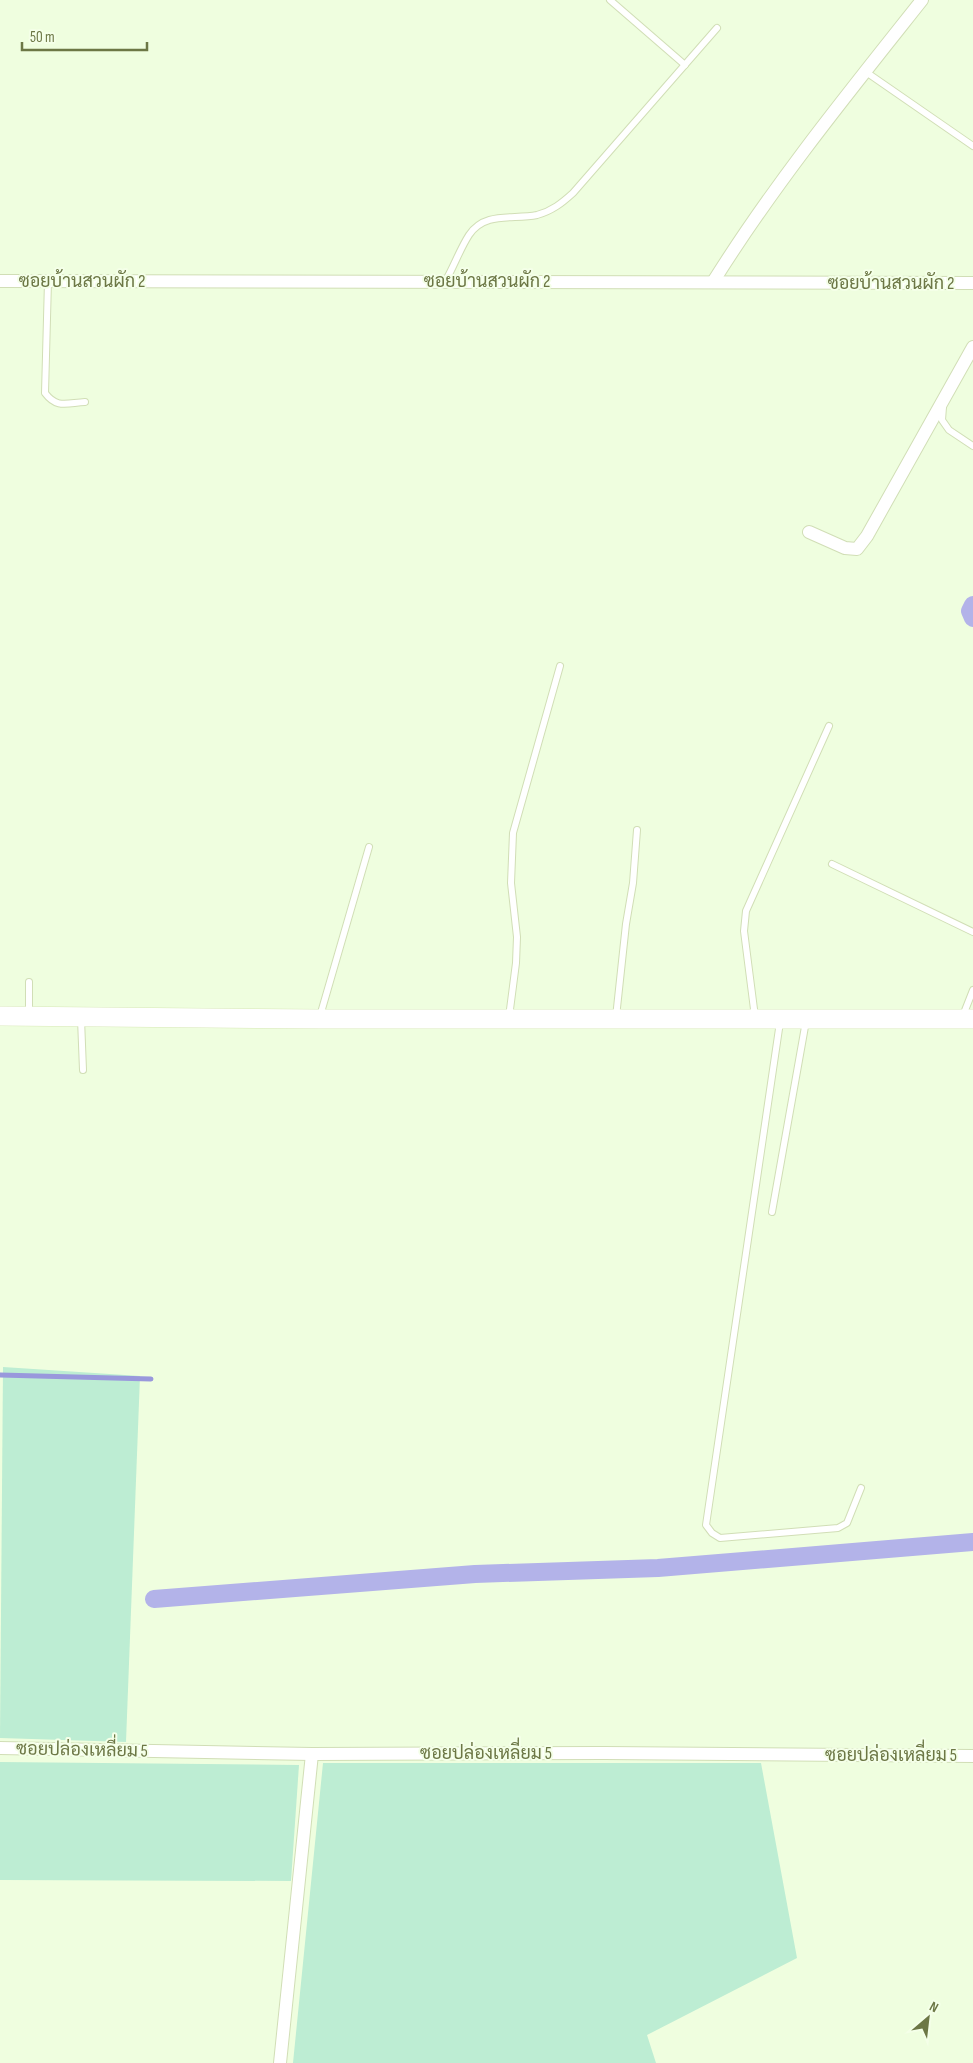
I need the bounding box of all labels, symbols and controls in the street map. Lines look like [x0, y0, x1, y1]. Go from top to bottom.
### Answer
scale bar [22, 20, 148, 52]
text: 50 m [30, 28, 55, 47]
street label: ซอยบ้านสวนผัก 2 [19, 269, 145, 292]
street label: ซอยบ้านสวนผัก 2 [424, 269, 550, 292]
street label: ซอยบ้านสวนผัก 2 [828, 271, 954, 294]
street label: ซอยปล่องเหลี่ยม 5 [16, 1732, 148, 1762]
street label: ซอยปล่องเหลี่ยม 5 [420, 1737, 552, 1764]
street label: ซอยปล่องเหลี่ยม 5 [825, 1739, 957, 1766]
north arrow [903, 1993, 953, 2043]
text: N [927, 1998, 941, 2016]

